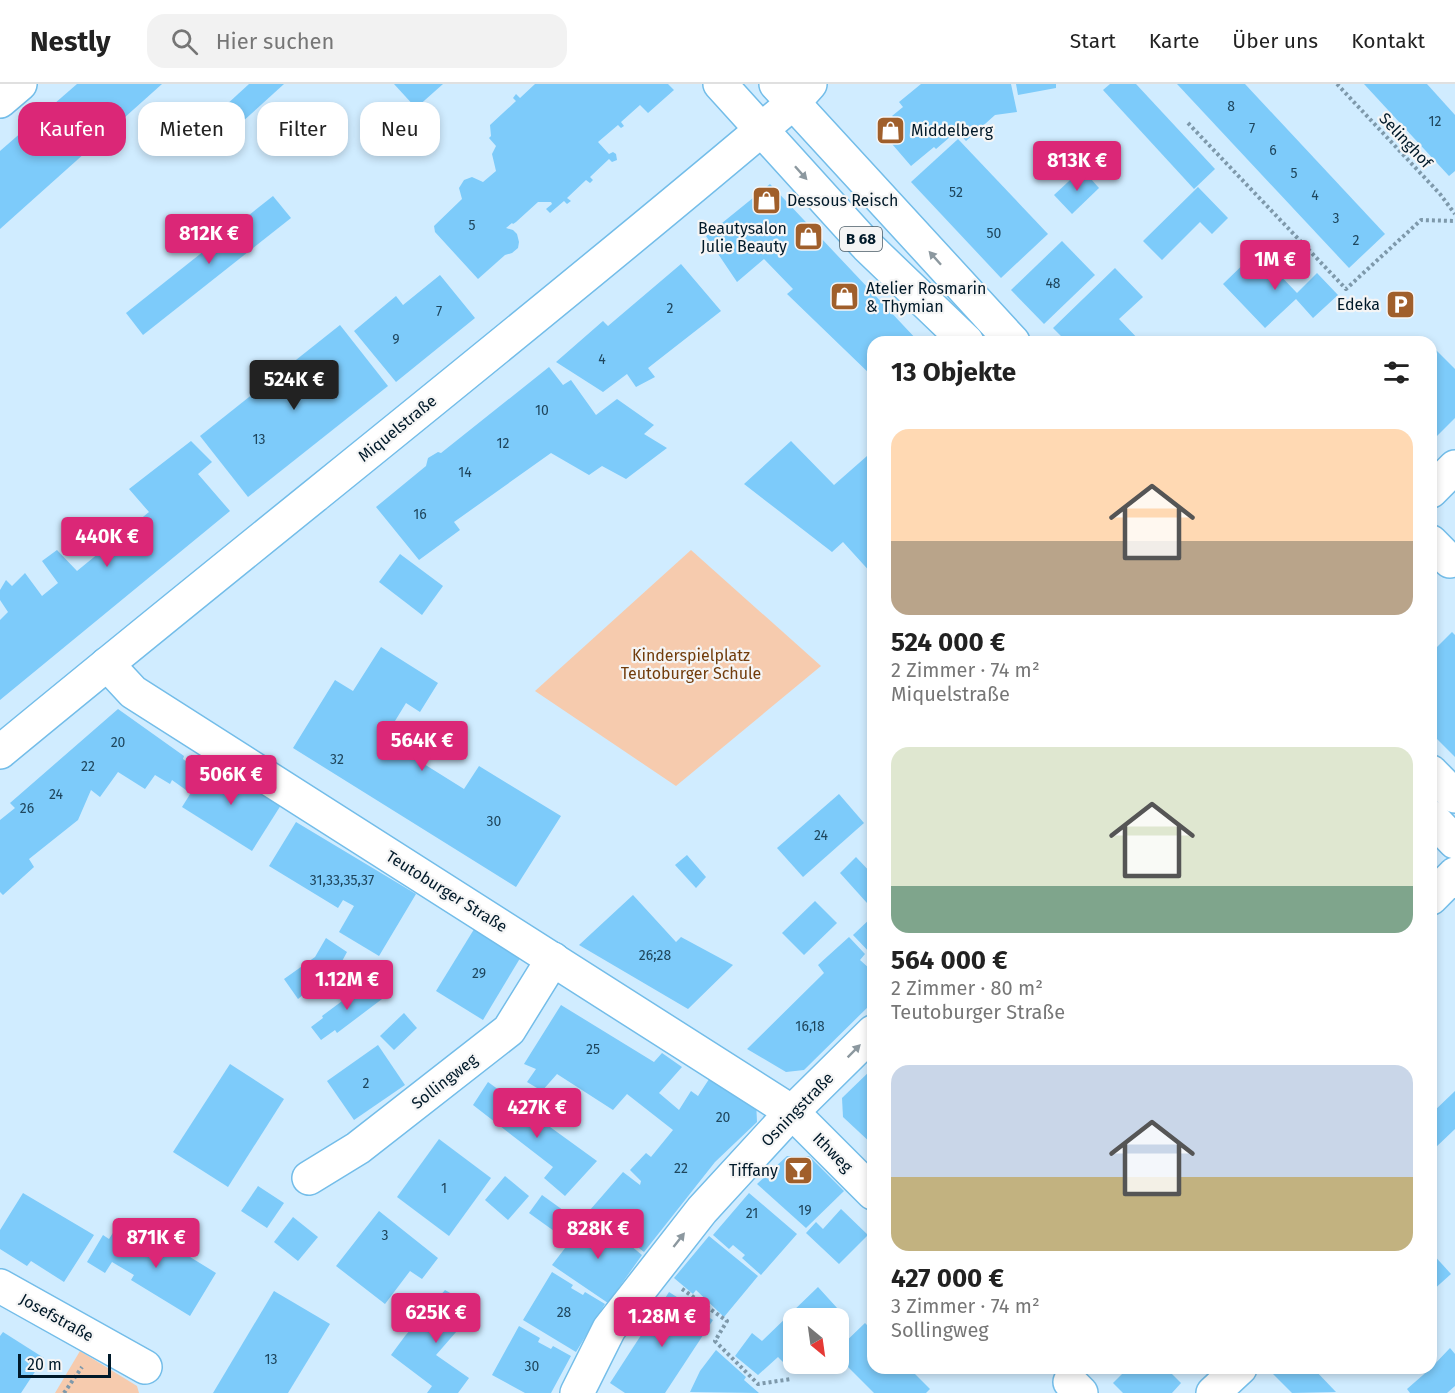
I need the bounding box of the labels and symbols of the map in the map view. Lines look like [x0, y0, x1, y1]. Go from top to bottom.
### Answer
house number: 8 [1227, 98, 1235, 115]
street label: Selinghof [1375, 109, 1437, 173]
house number: 12 [1429, 113, 1442, 130]
shop icon: Middelberg [874, 114, 906, 146]
house number: 7 [1249, 120, 1255, 137]
place label: Middelberg [911, 121, 994, 140]
pin: 813K € [1028, 141, 1126, 192]
house number: 6 [1269, 142, 1277, 159]
house number: 5 [1290, 165, 1298, 182]
one-way arrow [794, 166, 808, 181]
shop icon: Dessous Reisch [750, 184, 782, 216]
house number: 52 [949, 184, 963, 201]
house number: 4 [1311, 187, 1319, 204]
place label: Dessous Reisch [787, 191, 898, 210]
house number: 3 [1333, 210, 1340, 227]
pin: 812K € [160, 214, 258, 265]
house number: 5 [468, 217, 476, 234]
place label: Beautysalon Julie Beauty [698, 219, 787, 256]
shop icon: Beautysalon Julie Beauty [792, 221, 824, 253]
house number: 50 [987, 225, 1002, 242]
road number: B 68 [840, 227, 882, 251]
house number: 2 [1353, 232, 1360, 249]
pin: 1M € [1239, 240, 1311, 291]
one-way arrow [929, 251, 942, 266]
house number: 48 [1045, 275, 1061, 292]
place label: Atelier Rosmarin & Thymian [866, 279, 987, 316]
shop icon: Atelier Rosmarin & Thymian [829, 281, 861, 313]
parking icon: Edeka [1385, 288, 1417, 320]
place label: Edeka [1337, 295, 1380, 314]
house number: 2 [667, 300, 674, 317]
house number: 7 [436, 303, 442, 320]
house number: 9 [392, 331, 400, 348]
house number: 4 [598, 351, 606, 368]
pin: 524K € [245, 360, 343, 411]
street label: Miquelstraße [354, 391, 440, 466]
house number: 10 [535, 402, 549, 419]
house number: 13 [252, 431, 266, 448]
house number: 12 [497, 435, 510, 452]
house number: 14 [458, 464, 472, 481]
house number: 16 [413, 506, 427, 523]
pin: 440K € [58, 517, 156, 568]
park label: Kinderspielplatz Teutoburger Schule [621, 646, 761, 683]
pin: 564K € [373, 721, 471, 772]
house number: 20 [111, 734, 126, 751]
house number: 32 [330, 751, 344, 768]
pin: 506K € [182, 755, 280, 806]
house number: 22 [81, 758, 95, 775]
house number: 24 [49, 786, 64, 803]
house number: 26 [20, 800, 34, 817]
house number: 30 [487, 813, 502, 830]
house number: 24 [814, 827, 829, 844]
street label: Teutoburger Straße [383, 846, 511, 936]
house number: 31,33,35,37 [310, 872, 374, 889]
house number: 26;28 [639, 947, 671, 964]
pin: 1.12M € [292, 960, 402, 1011]
house number: 29 [472, 965, 486, 982]
house number: 16,18 [795, 1018, 825, 1035]
house number: 25 [586, 1041, 600, 1058]
one-way arrow [847, 1044, 862, 1058]
street label: Sollingweg [408, 1049, 481, 1113]
street label: Osningstraße [757, 1068, 837, 1150]
house number: 2 [363, 1075, 370, 1092]
pin: 427K € [488, 1088, 586, 1139]
house number: 20 [716, 1109, 731, 1126]
street label: Ithweg [809, 1129, 857, 1177]
bar icon: Tiffany [783, 1154, 815, 1186]
house number: 22 [674, 1160, 688, 1177]
place label: Tiffany [729, 1161, 778, 1180]
house number: 1 [441, 1180, 447, 1197]
house number: 19 [798, 1202, 812, 1219]
house number: 21 [746, 1205, 758, 1222]
pin: 828K € [549, 1209, 647, 1260]
pin: 871K € [107, 1218, 205, 1269]
house number: 3 [382, 1227, 389, 1244]
one-way arrow [672, 1232, 685, 1248]
street label: Josefstraße [17, 1289, 97, 1345]
pin: 625K € [387, 1293, 485, 1344]
pin: 1.28M € [607, 1297, 717, 1348]
house number: 28 [557, 1304, 572, 1321]
north arrow [783, 1308, 849, 1374]
scale bar [18, 1351, 111, 1378]
house number: 13 [264, 1351, 278, 1368]
house number: 30 [525, 1358, 540, 1375]

